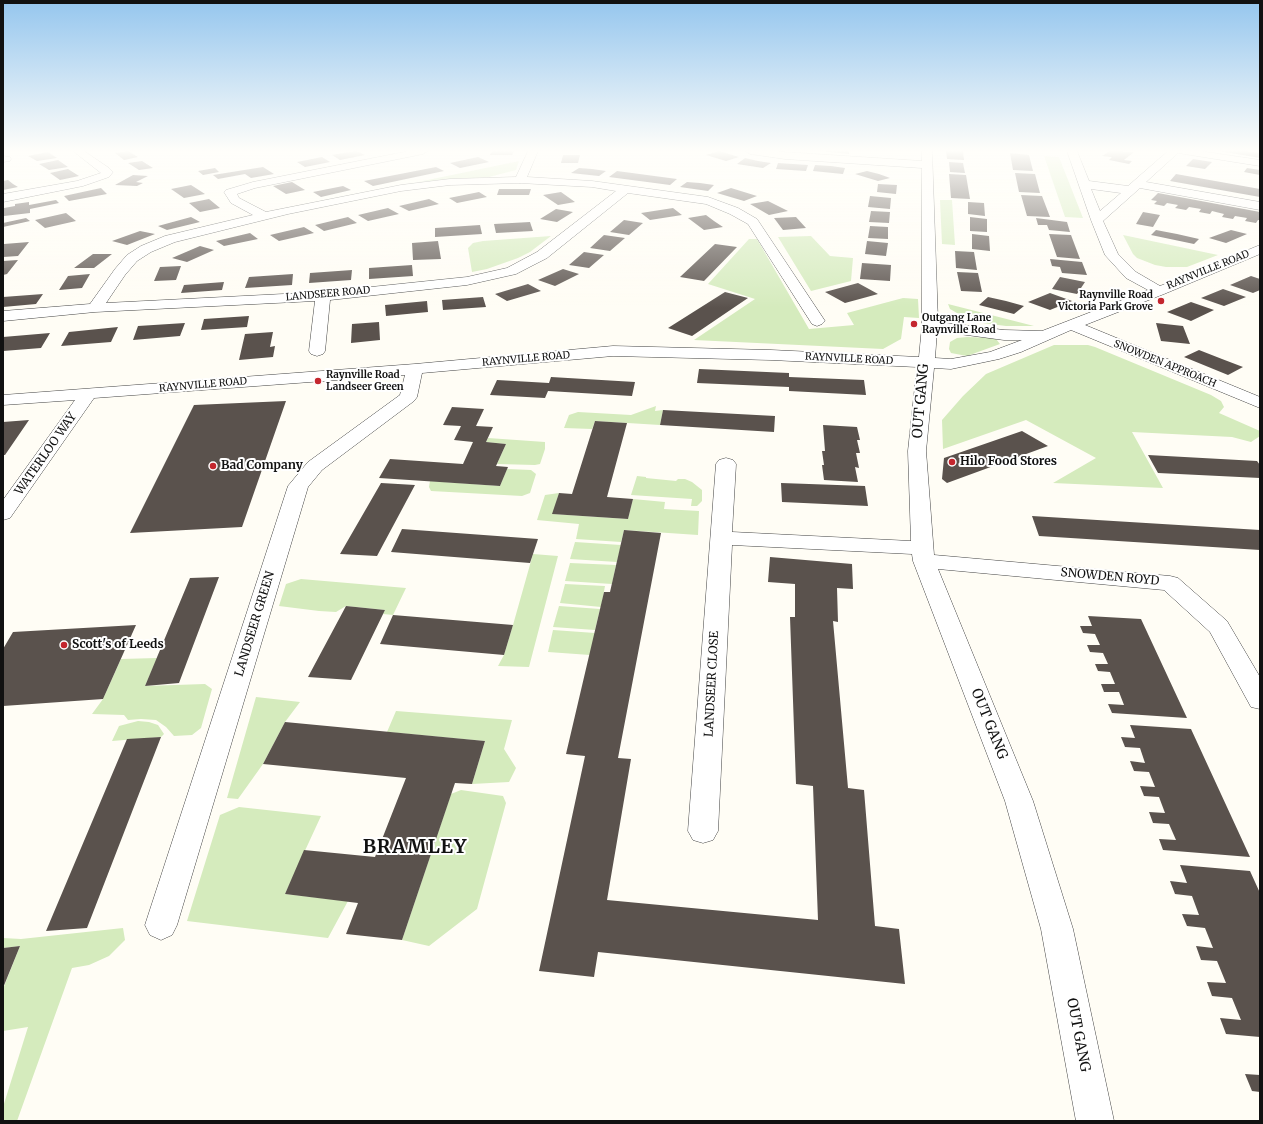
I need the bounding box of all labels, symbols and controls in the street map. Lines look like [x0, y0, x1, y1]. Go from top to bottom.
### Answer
street label: RAYNVILLE ROAD [1165, 248, 1251, 292]
street label: LANDSEER ROAD [285, 284, 371, 304]
place label: Raynville Road Victoria Park Grove [1058, 289, 1153, 312]
marker: Raynville Road Victoria Park Grove [1156, 296, 1166, 306]
place label: Outgang Lane Raynville Road [922, 312, 996, 336]
marker: Outgang Lane Raynville Road [909, 319, 919, 329]
street label: SNOWDEN APPROACH [1112, 338, 1218, 390]
street label: RAYNVILLE ROAD [482, 349, 570, 369]
street label: RAYNVILLE ROAD [805, 351, 893, 367]
street label: OUT GANG [909, 363, 933, 439]
place label: Raynville Road Landseer Green [326, 369, 404, 392]
street label: RAYNVILLE ROAD [159, 375, 247, 395]
marker: Raynville Road Landseer Green [313, 376, 323, 386]
street label: WATERLOO WAY [12, 410, 80, 498]
place label: Hilo Food Stores [960, 455, 1057, 469]
marker: Hilo Food Stores [947, 457, 957, 467]
place label: Bad Company [221, 459, 303, 473]
marker: Bad Company [208, 461, 218, 471]
street label: SNOWDEN ROYD [1060, 566, 1160, 588]
street label: LANDSEER GREEN [232, 570, 278, 678]
street label: LANDSEER CLOSE [702, 631, 722, 737]
place label: Scott's of Leeds [72, 638, 164, 652]
marker: Scott's of Leeds [59, 640, 69, 650]
street label: OUT GANG [967, 686, 1011, 762]
district label: BRAMLEY [363, 837, 467, 859]
street label: OUT GANG [1063, 997, 1093, 1073]

